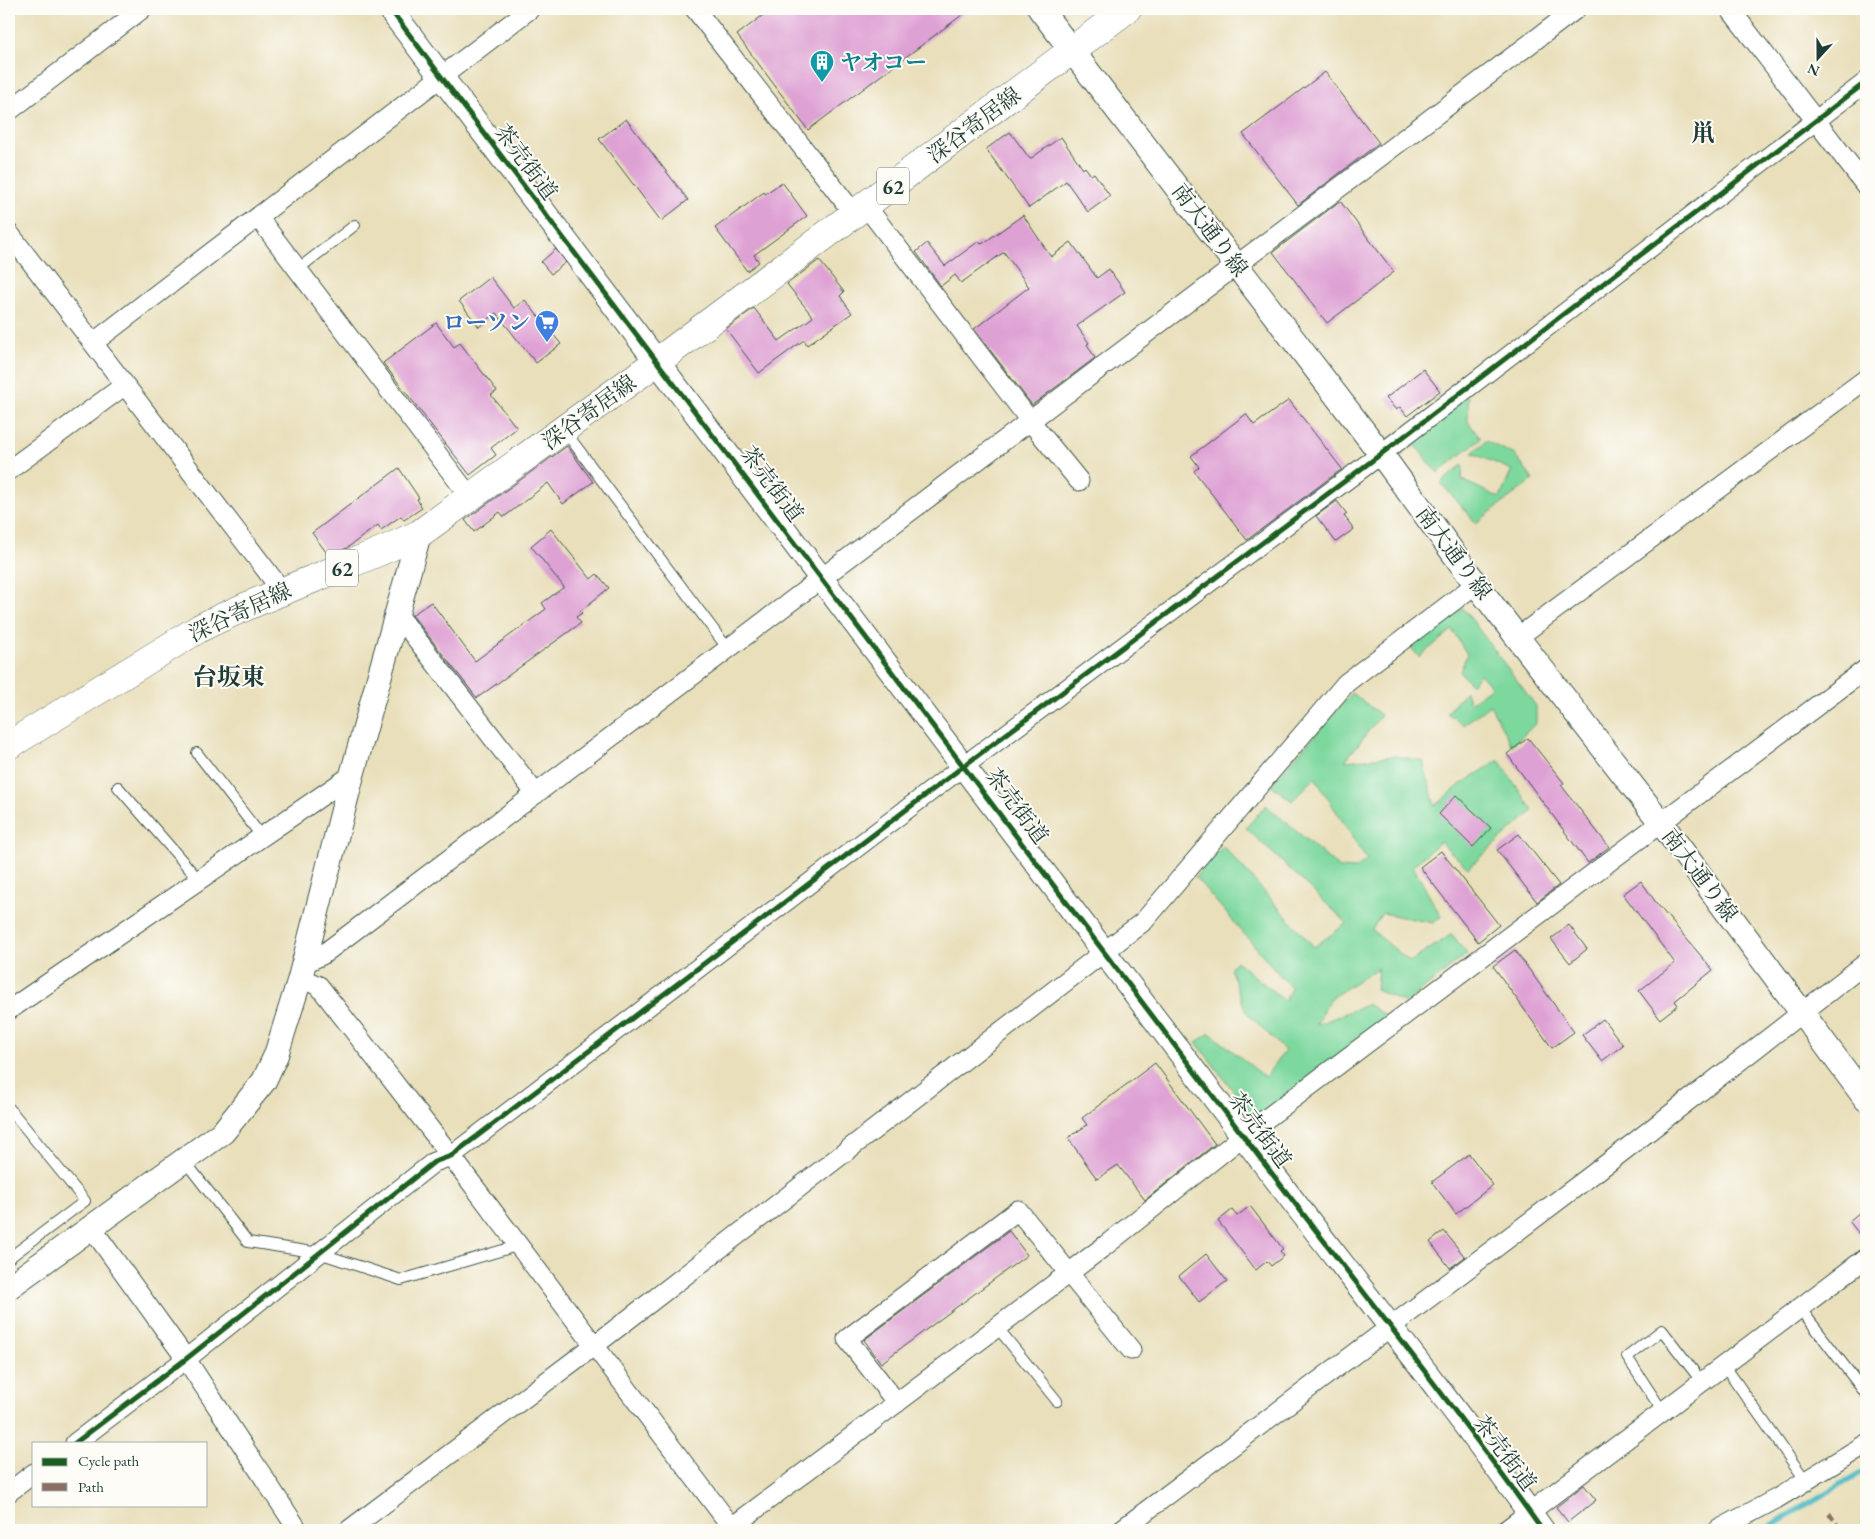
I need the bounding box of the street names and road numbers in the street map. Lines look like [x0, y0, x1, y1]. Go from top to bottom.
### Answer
street label: 深谷寄居線 [921, 80, 1027, 170]
street label: 茶売街道 [488, 118, 564, 206]
road number: 62 [877, 168, 909, 205]
street label: 南大通り線 [1165, 177, 1255, 283]
street label: 深谷寄居線 [536, 368, 642, 456]
street label: 茶売街道 [734, 440, 810, 528]
street label: 南大通り線 [1409, 500, 1499, 606]
road number: 62 [326, 550, 358, 586]
street label: 深谷寄居線 [184, 576, 296, 648]
street label: 茶売街道 [979, 762, 1055, 850]
street label: 南大通り線 [1655, 822, 1745, 928]
street label: 茶売街道 [1222, 1086, 1298, 1174]
street label: 茶売街道 [1467, 1409, 1543, 1497]

